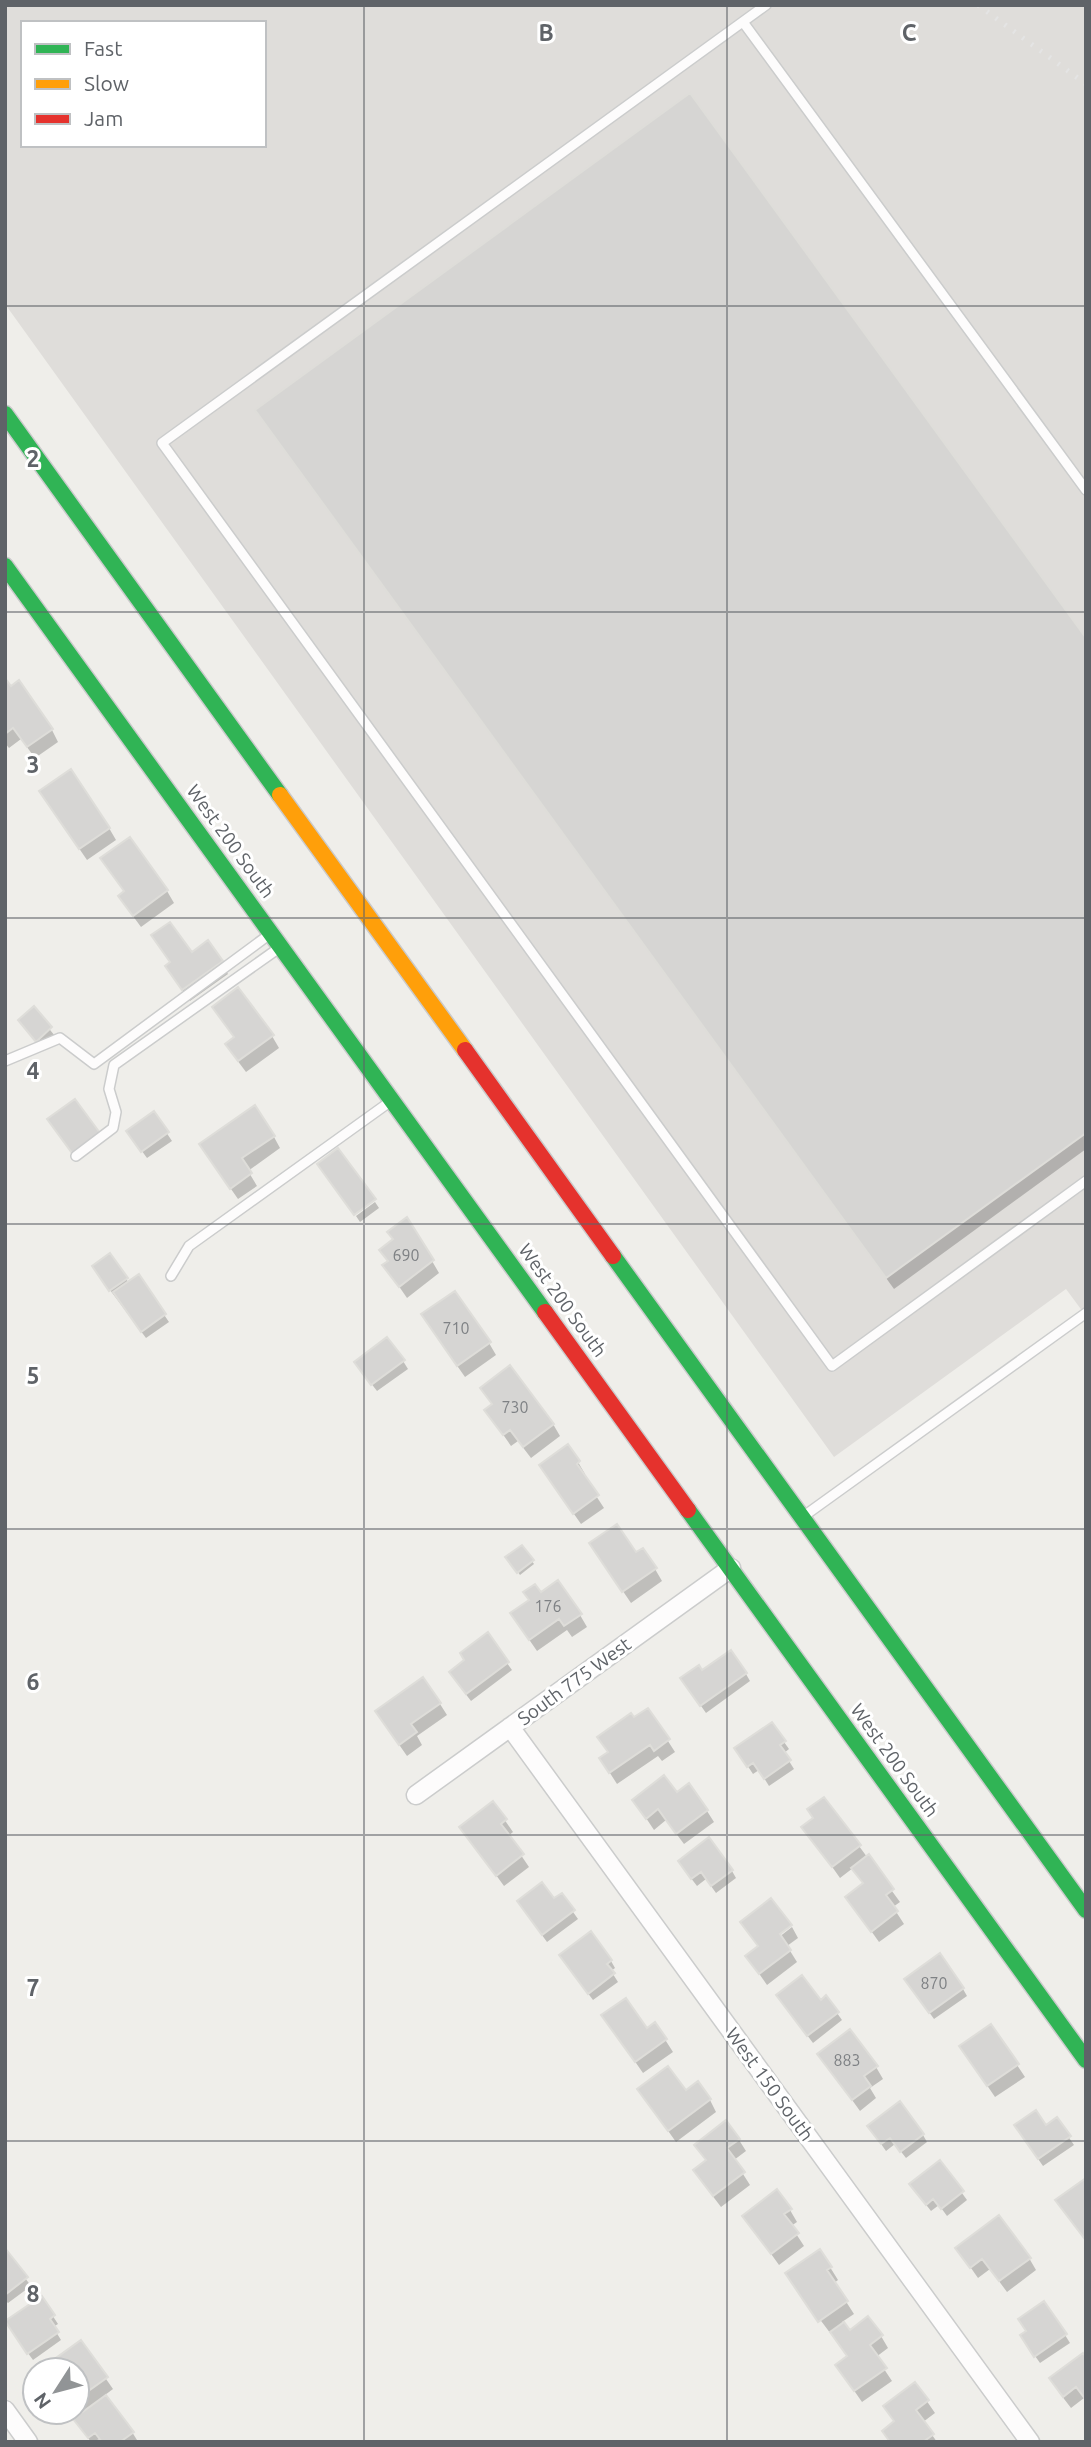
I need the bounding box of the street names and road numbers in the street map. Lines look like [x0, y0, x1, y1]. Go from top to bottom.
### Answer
street label: West 200 South [183, 780, 279, 902]
street label: West 200 South [515, 1239, 611, 1361]
street label: South 775 West [513, 1632, 635, 1729]
street label: West 200 South [847, 1699, 943, 1821]
street label: West 150 South [722, 2023, 818, 2145]

